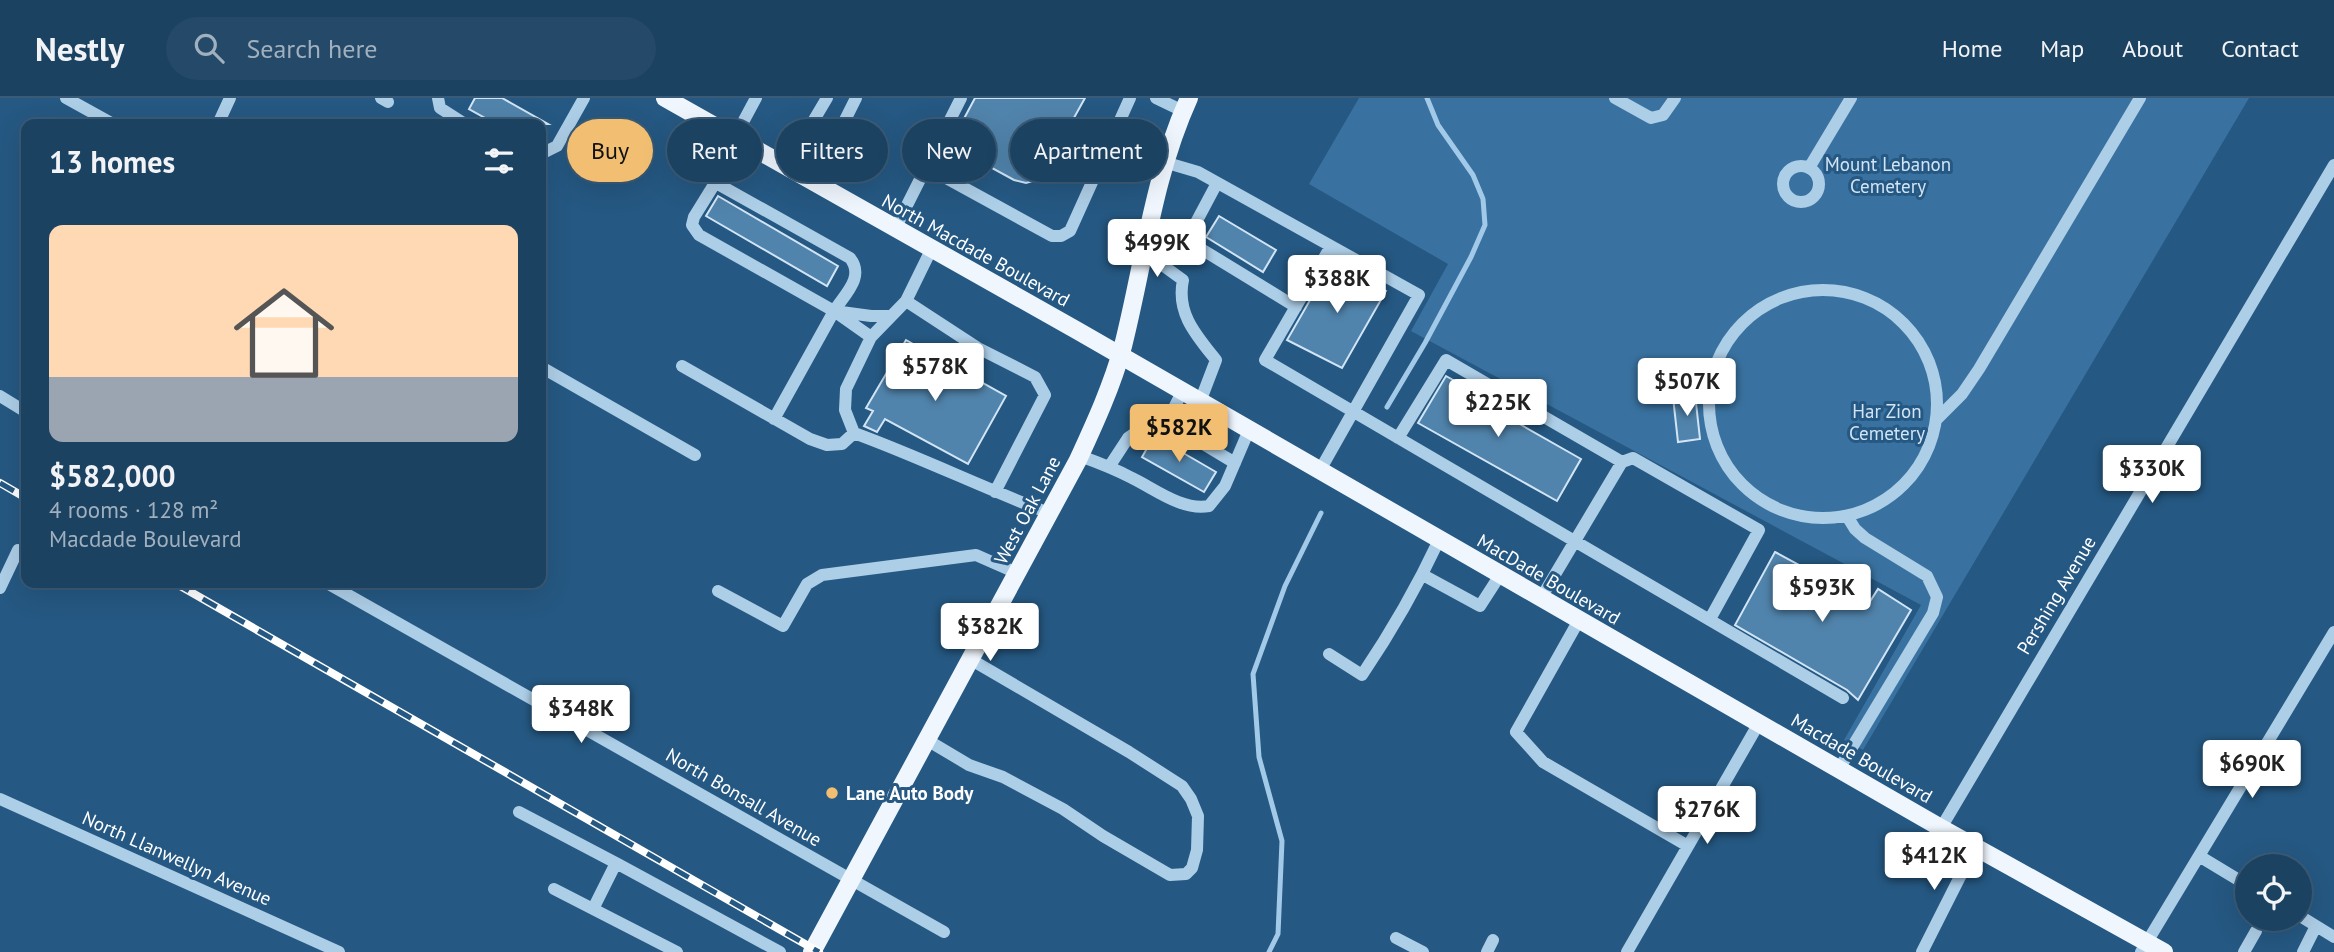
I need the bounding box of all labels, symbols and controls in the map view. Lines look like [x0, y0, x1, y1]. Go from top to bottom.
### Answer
search box [166, 17, 656, 80]
text: Nestly [35, 27, 124, 70]
icon: search [190, 29, 228, 67]
text: Search here [246, 32, 378, 65]
text: Home [1942, 33, 2002, 64]
text: Map [2040, 33, 2084, 64]
text: About [2122, 33, 2183, 64]
text: Contact [2221, 33, 2299, 64]
chip: Buy [567, 119, 653, 182]
chip: Rent [667, 119, 762, 182]
chip: Filters [776, 119, 888, 182]
chip: New [902, 119, 996, 182]
chip: Apartment [1010, 119, 1167, 182]
text: 13 homes [49, 142, 175, 181]
icon: filters [480, 142, 518, 180]
park label: Mount Lebanon Cemetery [1825, 152, 1951, 198]
street label: North Macdade Boulevard [878, 188, 1074, 312]
pin: $499K [1108, 220, 1206, 279]
text: $499K [1124, 227, 1190, 256]
pin: $388K [1288, 256, 1386, 315]
text: $388K [1304, 263, 1370, 292]
icon: home [221, 270, 347, 396]
pin: $578K [886, 344, 984, 403]
text: $578K [902, 351, 968, 380]
pin: $507K [1638, 358, 1736, 418]
text: $507K [1654, 366, 1720, 395]
pin: $225K [1449, 380, 1547, 439]
text: $225K [1465, 387, 1531, 416]
park label: Har Zion Cemetery [1849, 399, 1925, 445]
pin: $582K [1130, 404, 1228, 464]
text: $582K [1146, 412, 1212, 441]
pin: $330K [2103, 446, 2201, 505]
street label: West Oak Lane [988, 452, 1066, 568]
text: $330K [2119, 453, 2185, 482]
text: $582,000 [49, 456, 176, 495]
text: 4 rooms · 128 m² [49, 495, 218, 524]
text: Macdade Boulevard [49, 524, 242, 553]
street label: MacDade Boulevard [1473, 528, 1625, 630]
street label: Pershing Avenue [2011, 531, 2101, 659]
pin: $593K [1773, 564, 1871, 624]
text: $593K [1789, 572, 1855, 601]
pin: $382K [941, 603, 1039, 663]
text: $382K [957, 611, 1023, 640]
pin: $348K [532, 686, 630, 745]
text: $348K [548, 693, 614, 722]
street label: Macdade Boulevard [1787, 708, 1937, 808]
pin: $690K [2203, 740, 2301, 800]
street label: North Bonsall Avenue [662, 743, 826, 851]
text: $690K [2219, 748, 2285, 777]
place label: Lane Auto Body [846, 781, 974, 805]
marker: Lane Auto Body [824, 785, 840, 801]
pin: $276K [1658, 786, 1756, 846]
text: $276K [1674, 794, 1740, 823]
street label: North Llanwellyn Avenue [79, 805, 275, 911]
pin: $412K [1885, 832, 1983, 892]
text: $412K [1901, 840, 1967, 869]
map controls [2235, 854, 2312, 931]
button: locate [2235, 854, 2312, 931]

